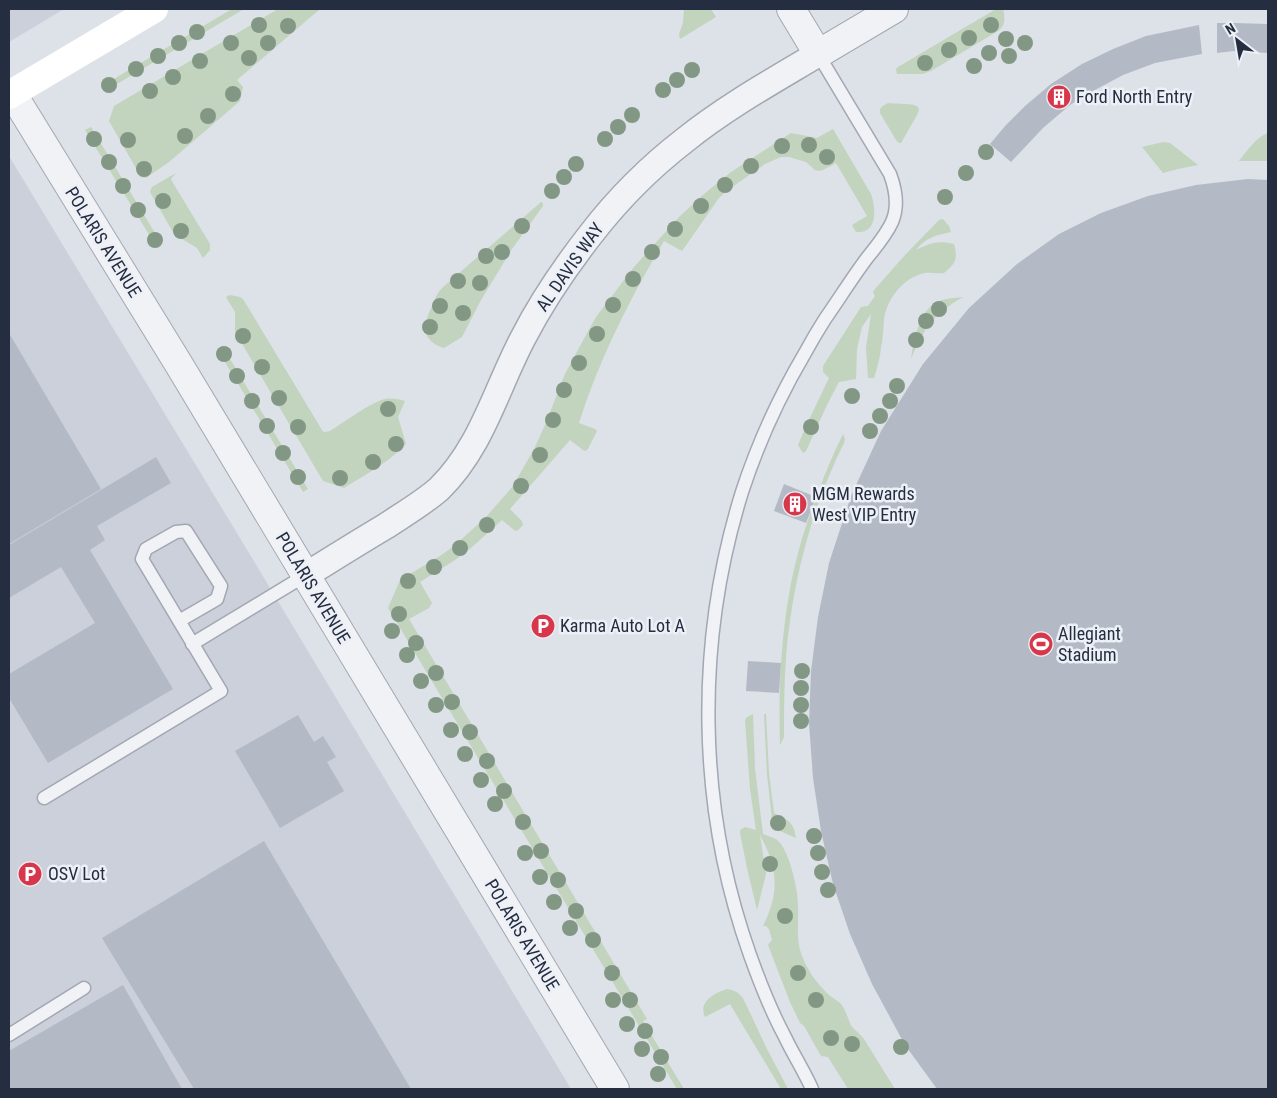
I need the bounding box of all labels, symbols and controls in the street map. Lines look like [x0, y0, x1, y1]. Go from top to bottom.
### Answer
north arrow [1212, 15, 1262, 65]
text: N [1223, 20, 1238, 38]
building icon: Ford North Entry [1046, 84, 1072, 110]
place label: Ford North Entry [1076, 86, 1193, 107]
street label: POLARIS AVENUE [61, 183, 146, 301]
street label: AL DAVIS WAY [531, 218, 608, 315]
place label: MGM Rewards West VIP Entry [812, 483, 917, 525]
building icon: MGM Rewards West VIP Entry [782, 491, 808, 517]
street label: POLARIS AVENUE [272, 528, 355, 647]
parking icon: Karma Auto Lot A [530, 613, 556, 639]
place label: Karma Auto Lot A [560, 615, 686, 636]
place label: Allegiant Stadium [1058, 623, 1121, 665]
sports icon: Allegiant Stadium [1028, 631, 1054, 657]
parking icon: OSV Lot [17, 861, 43, 887]
place label: OSV Lot [48, 863, 105, 884]
street label: POLARIS AVENUE [481, 875, 564, 994]

